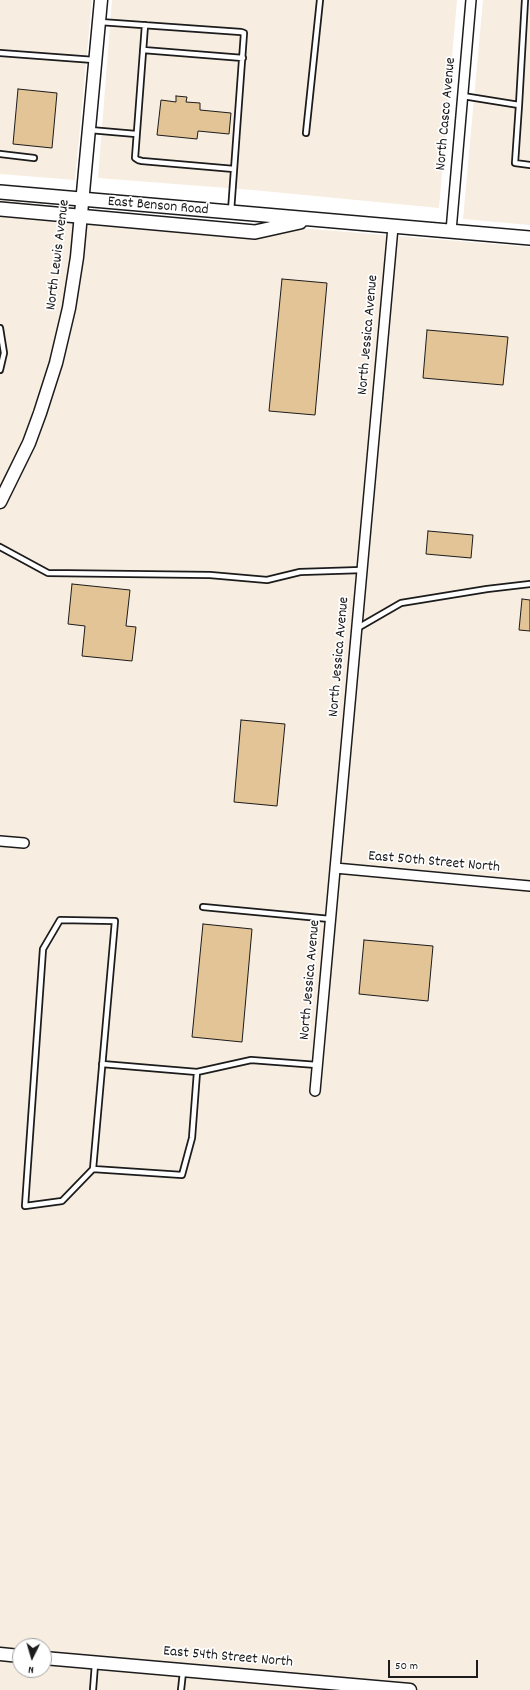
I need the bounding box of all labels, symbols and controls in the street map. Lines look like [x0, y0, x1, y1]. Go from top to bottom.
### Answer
street label: North Casco Avenue [433, 57, 461, 171]
street label: East Benson Road [107, 194, 209, 220]
street label: North Lewis Avenue [43, 199, 75, 311]
street label: North Jessica Avenue [355, 274, 383, 396]
street label: North Jessica Avenue [326, 596, 354, 718]
street label: East 50th Street North [367, 848, 501, 878]
street label: North Jessica Avenue [297, 919, 325, 1041]
north arrow [12, 1638, 52, 1678]
street label: East 54th Street North [162, 1643, 294, 1673]
scale bar [390, 1652, 480, 1678]
text: 50 m [395, 1658, 418, 1675]
text: N [28, 1661, 34, 1677]

